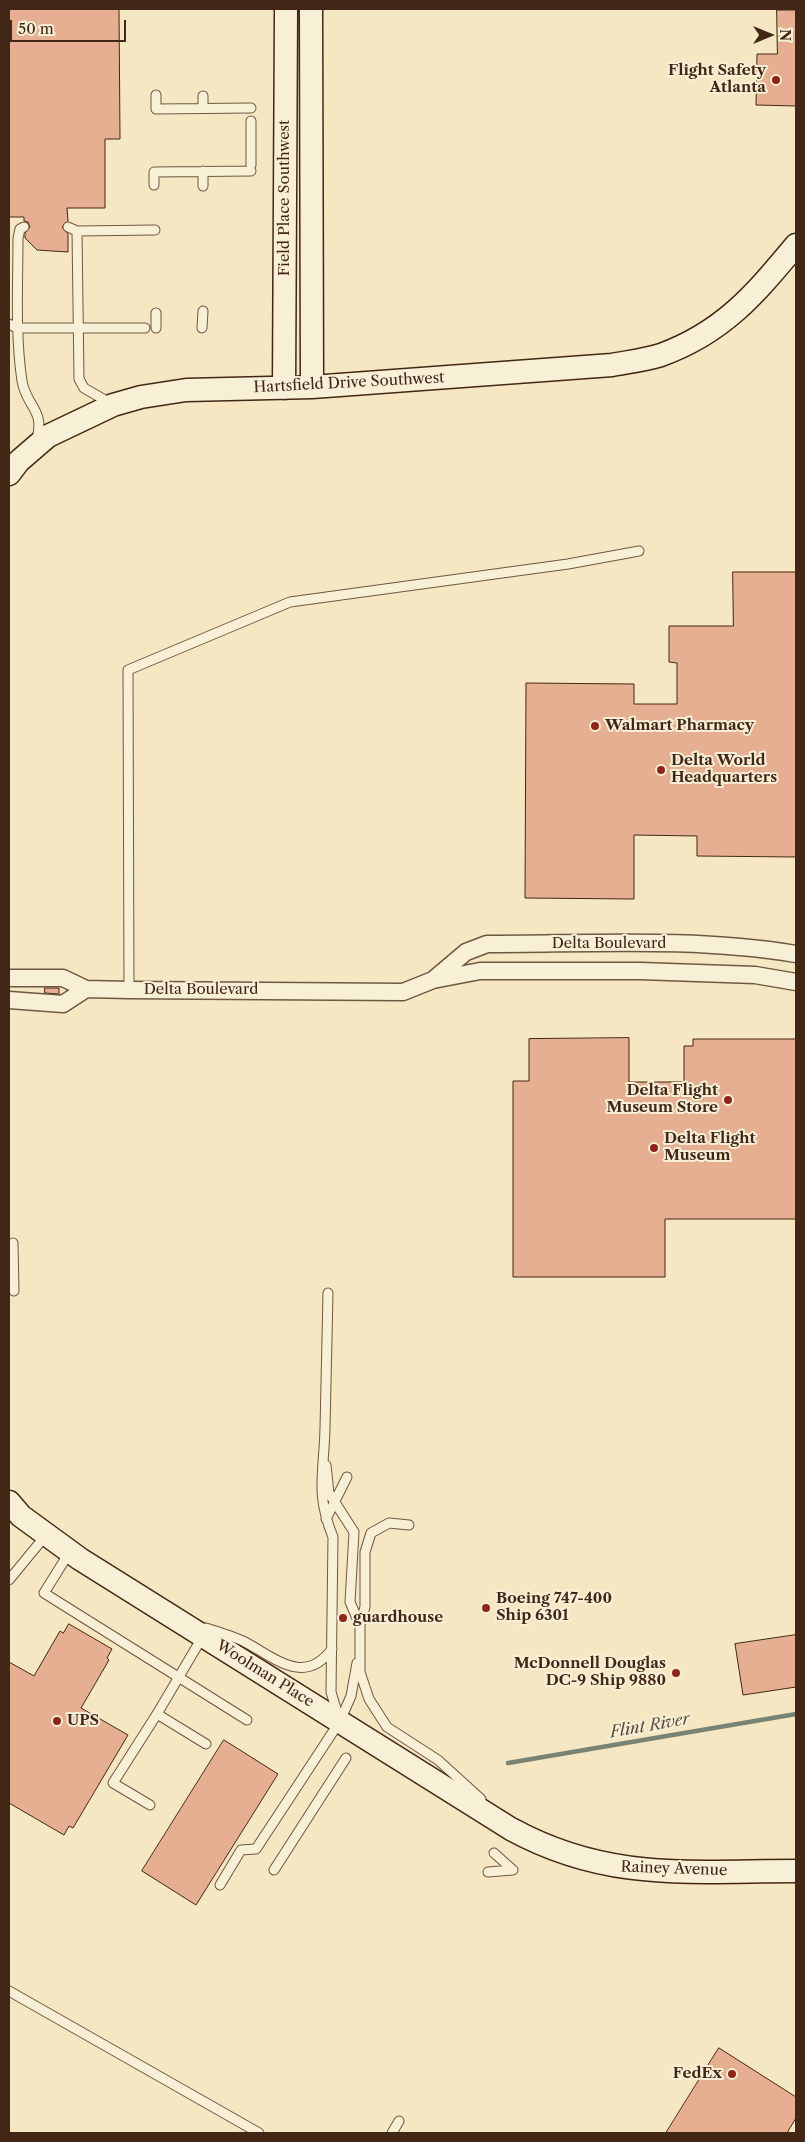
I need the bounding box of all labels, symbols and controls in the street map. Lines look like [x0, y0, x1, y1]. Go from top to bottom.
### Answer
scale bar [12, 10, 129, 42]
north arrow [745, 10, 795, 60]
text: 50 m [18, 19, 54, 38]
text: N [776, 29, 794, 41]
place label: Flight Safety Atlanta [668, 62, 766, 97]
marker: Flight Safety Atlanta [770, 74, 782, 86]
street label: Field Place Southwest [276, 120, 294, 276]
street label: Hartsfield Drive Southwest [253, 369, 445, 397]
place label: Walmart Pharmacy [605, 717, 754, 735]
marker: Walmart Pharmacy [589, 720, 601, 732]
place label: Delta World Headquarters [671, 752, 777, 787]
marker: Delta World Headquarters [655, 764, 667, 776]
street label: Delta Boulevard [552, 935, 666, 953]
street label: Delta Boulevard [144, 981, 258, 999]
place label: Delta Flight Museum Store [607, 1082, 718, 1117]
marker: Delta Flight Museum Store [722, 1094, 734, 1106]
place label: Delta Flight Museum [664, 1130, 755, 1165]
marker: Delta Flight Museum [648, 1142, 660, 1154]
place label: Boeing 747-400 Ship 6301 [496, 1590, 612, 1625]
marker: Boeing 747-400 Ship 6301 [480, 1602, 492, 1614]
place label: guardhouse [353, 1609, 443, 1627]
marker: guardhouse [337, 1612, 349, 1624]
street label: Woolman Place [213, 1637, 317, 1711]
place label: McDonnell Douglas DC-9 Ship 9880 [514, 1655, 666, 1690]
marker: McDonnell Douglas DC-9 Ship 9880 [670, 1667, 682, 1679]
water label: Flint River [609, 1710, 691, 1742]
place label: UPS [67, 1712, 99, 1730]
marker: UPS [51, 1715, 63, 1727]
street label: Rainey Avenue [620, 1858, 728, 1880]
place label: FedEx [673, 2065, 722, 2083]
marker: FedEx [726, 2068, 738, 2080]

